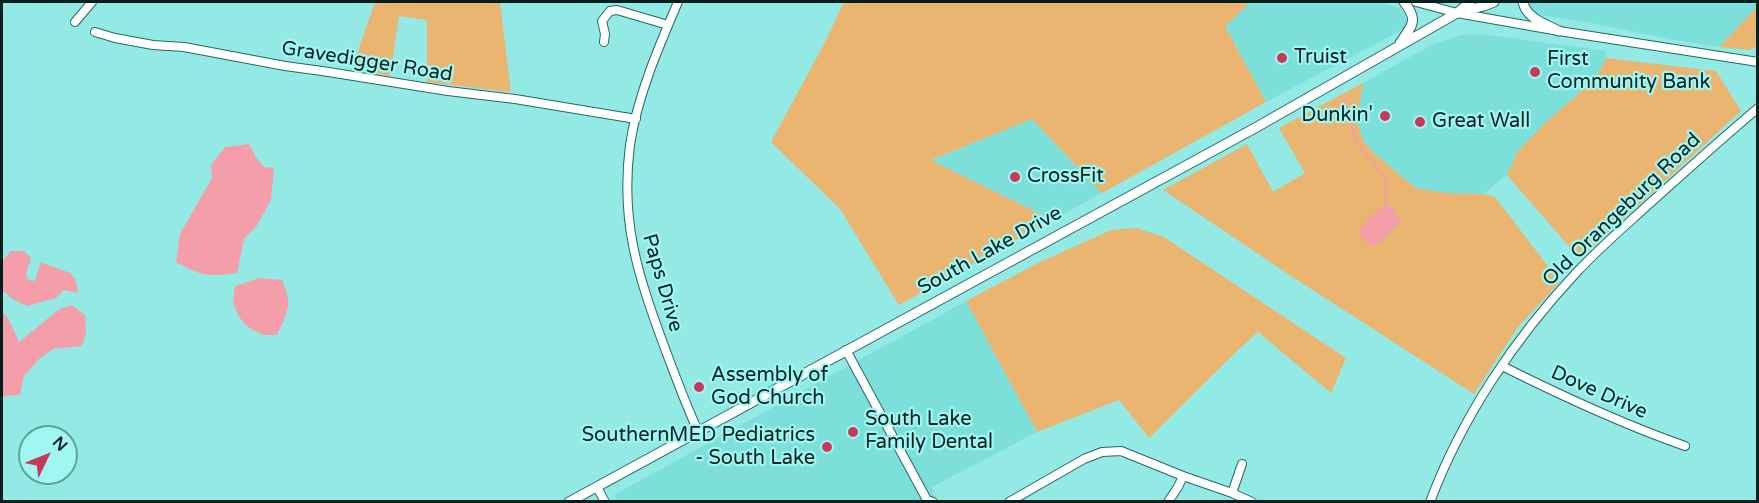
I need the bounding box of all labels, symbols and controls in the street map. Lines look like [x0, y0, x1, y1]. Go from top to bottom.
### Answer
street label: Gravedigger Road [280, 37, 454, 87]
place label: Truist [1294, 46, 1347, 70]
place label: First Community Bank [1547, 48, 1710, 95]
marker: Truist [1275, 51, 1289, 65]
marker: First Community Bank [1528, 65, 1542, 79]
place label: Dunkin' [1301, 104, 1373, 128]
marker: Dunkin' [1378, 109, 1392, 123]
place label: Great Wall [1432, 110, 1530, 134]
marker: Great Wall [1413, 115, 1427, 129]
street label: Old Orangeburg Road [1538, 128, 1706, 292]
place label: CrossFit [1027, 165, 1104, 189]
marker: CrossFit [1008, 170, 1022, 184]
street label: South Lake Drive [914, 201, 1066, 301]
street label: Paps Drive [637, 231, 687, 335]
street label: Dove Drive [1547, 361, 1651, 425]
place label: Assembly of God Church [711, 364, 828, 411]
marker: Assembly of God Church [692, 380, 706, 394]
place label: South Lake Family Dental [865, 408, 993, 455]
place label: SouthernMED Pediatrics - South Lake [582, 424, 815, 471]
north arrow [18, 425, 78, 485]
marker: South Lake Family Dental [846, 425, 860, 439]
text: N [48, 433, 71, 456]
marker: SouthernMED Pediatrics - South Lake [820, 440, 834, 454]

